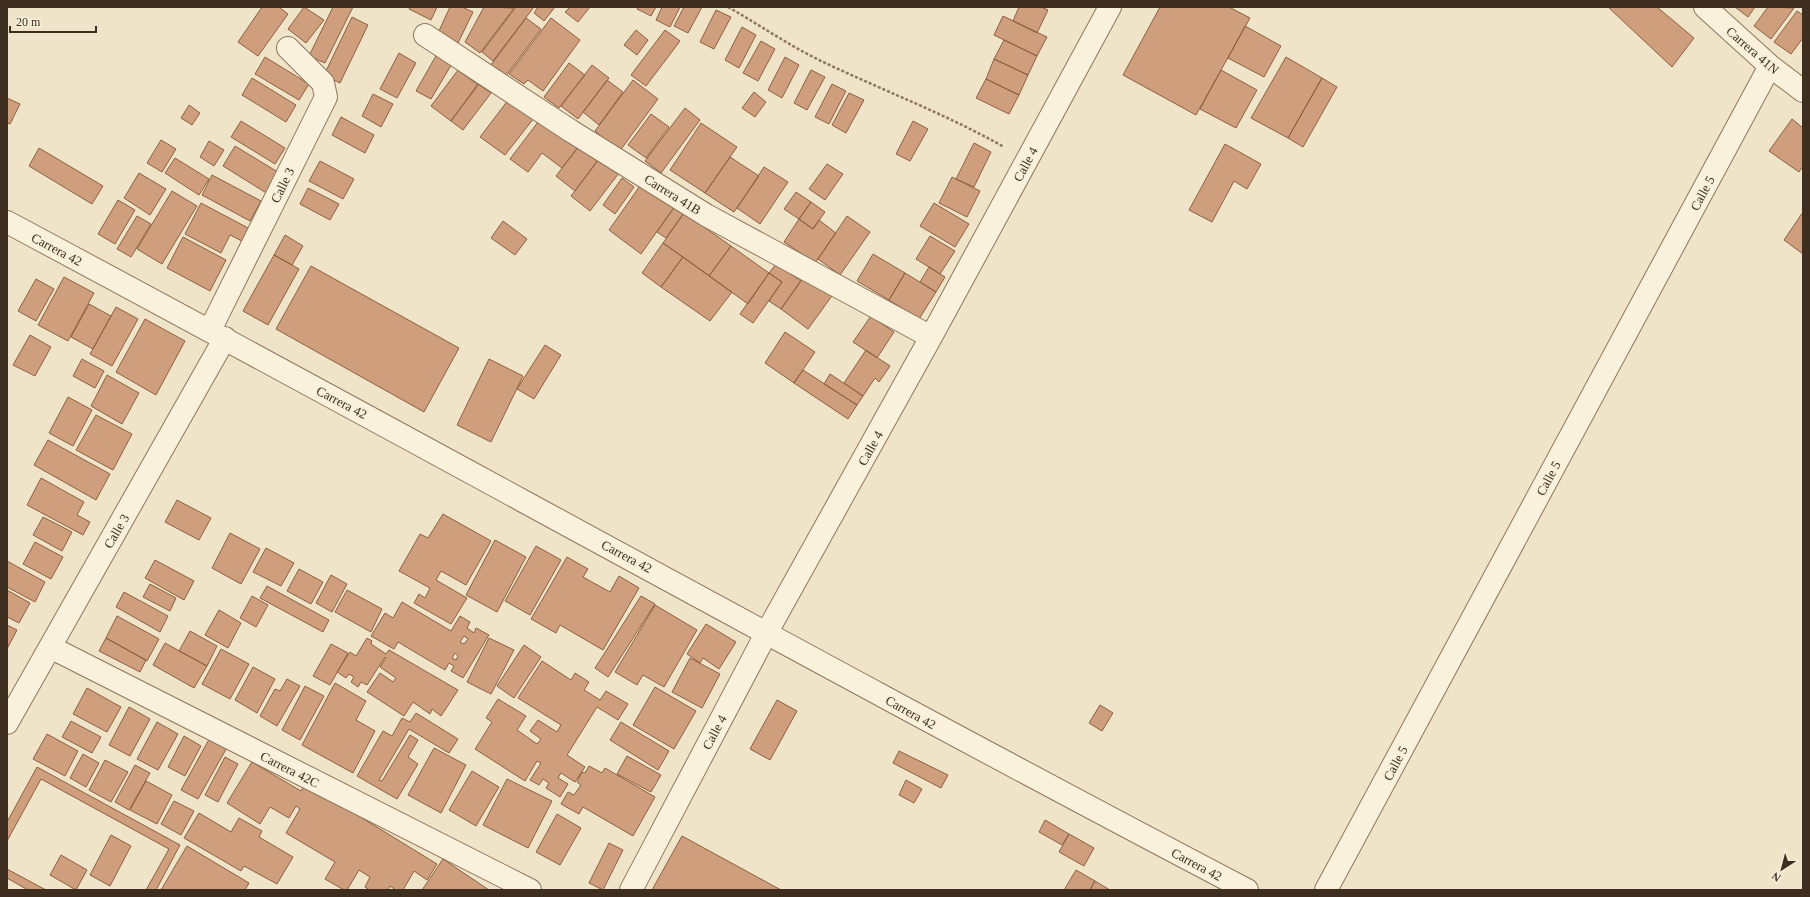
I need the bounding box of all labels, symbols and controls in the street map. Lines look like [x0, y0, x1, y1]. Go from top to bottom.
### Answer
scale bar [10, 8, 96, 34]
text: 20 m [16, 15, 41, 29]
street label: Carrera 41N [1723, 24, 1782, 78]
street label: Calle 4 [1010, 144, 1041, 184]
street label: Calle 3 [268, 165, 297, 205]
street label: Carrera 41B [642, 171, 704, 218]
street label: Calle 5 [1687, 173, 1718, 213]
street label: Carrera 42 [29, 230, 85, 269]
street label: Carrera 42 [314, 383, 370, 422]
street label: Calle 4 [855, 428, 886, 468]
street label: Calle 5 [1533, 458, 1564, 498]
street label: Calle 3 [101, 511, 132, 551]
street label: Carrera 42 [599, 537, 655, 576]
street label: Carrera 42 [883, 692, 939, 732]
street label: Calle 4 [699, 712, 730, 752]
street label: Calle 5 [1380, 743, 1411, 783]
street label: Carrera 42C [258, 748, 322, 791]
street label: Carrera 42 [1169, 845, 1225, 884]
north arrow [1762, 849, 1802, 889]
text: N [1769, 870, 1783, 884]

